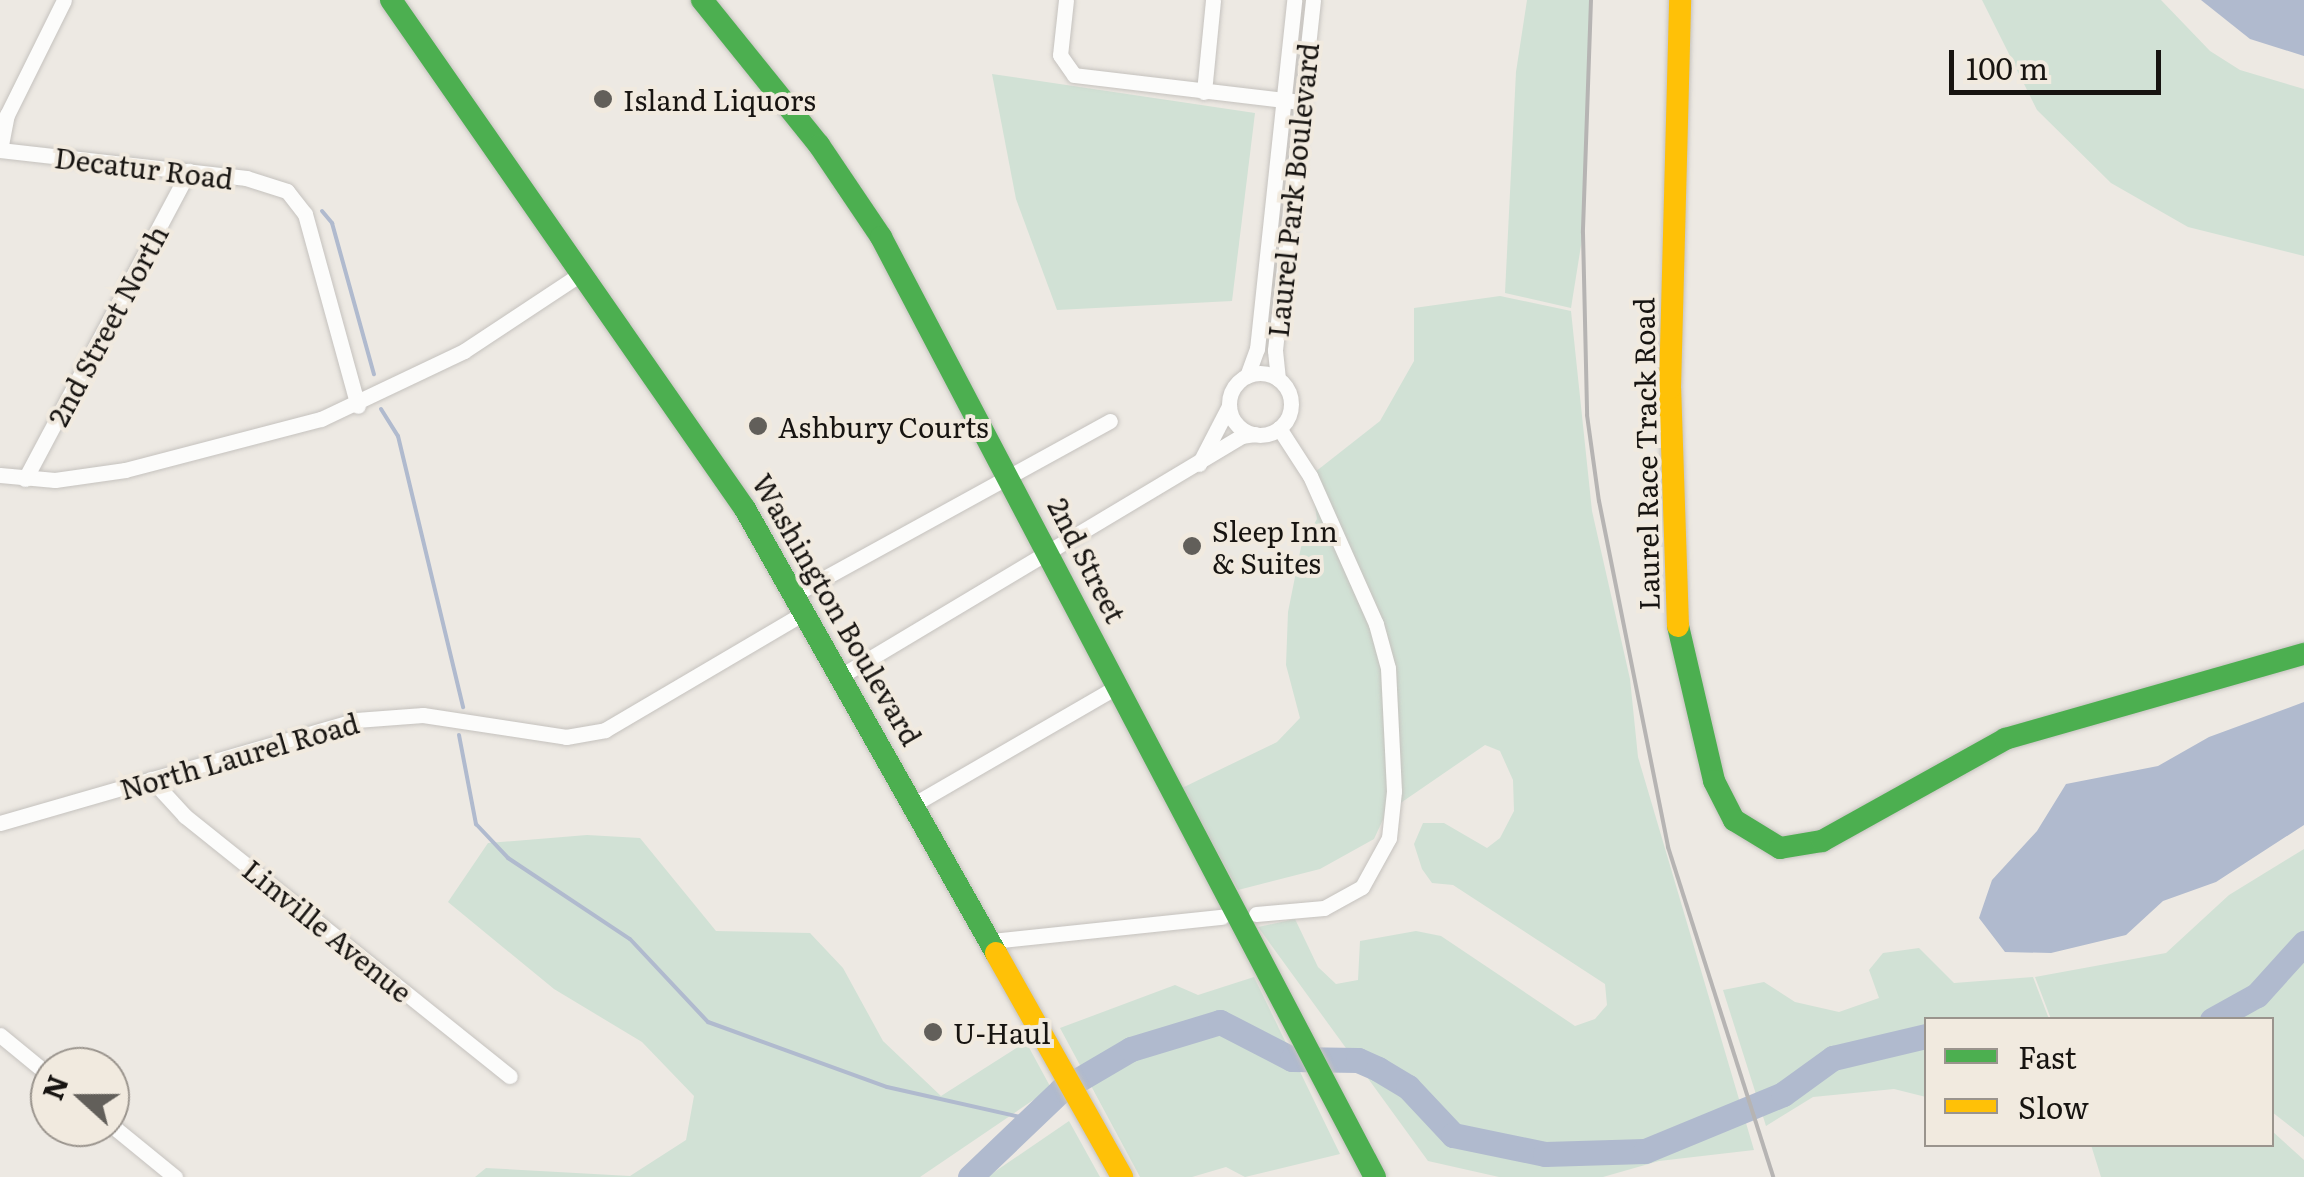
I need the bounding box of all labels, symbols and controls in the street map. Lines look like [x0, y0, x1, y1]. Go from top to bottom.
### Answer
scale bar [1954, 30, 2166, 92]
street label: Laurel Park Boulevard [1260, 41, 1324, 339]
text: 100 m [1966, 45, 2048, 89]
place label: Island Liquors [623, 82, 816, 116]
marker: Island Liquors [592, 88, 614, 110]
street label: Decatur Road [53, 139, 235, 195]
street label: 2nd Street North [40, 219, 174, 431]
street label: Laurel Race Track Road [1625, 297, 1665, 611]
place label: Ashbury Courts [778, 409, 989, 443]
marker: Ashbury Courts [747, 415, 769, 437]
street label: Washington Boulevard [746, 467, 930, 751]
street label: 2nd Street [1042, 492, 1134, 628]
place label: Sleep Inn & Suites [1212, 513, 1338, 579]
marker: Sleep Inn & Suites [1181, 535, 1203, 557]
street label: North Laurel Road [116, 705, 362, 805]
street label: Linville Avenue [237, 852, 419, 1008]
place label: U-Haul [953, 1015, 1051, 1049]
legend [1924, 1017, 2274, 1147]
marker: U-Haul [922, 1021, 944, 1043]
text: Fast [2018, 1034, 2077, 1078]
north arrow [30, 1047, 130, 1147]
text: N [30, 1068, 78, 1105]
text: Slow [2018, 1084, 2089, 1128]

